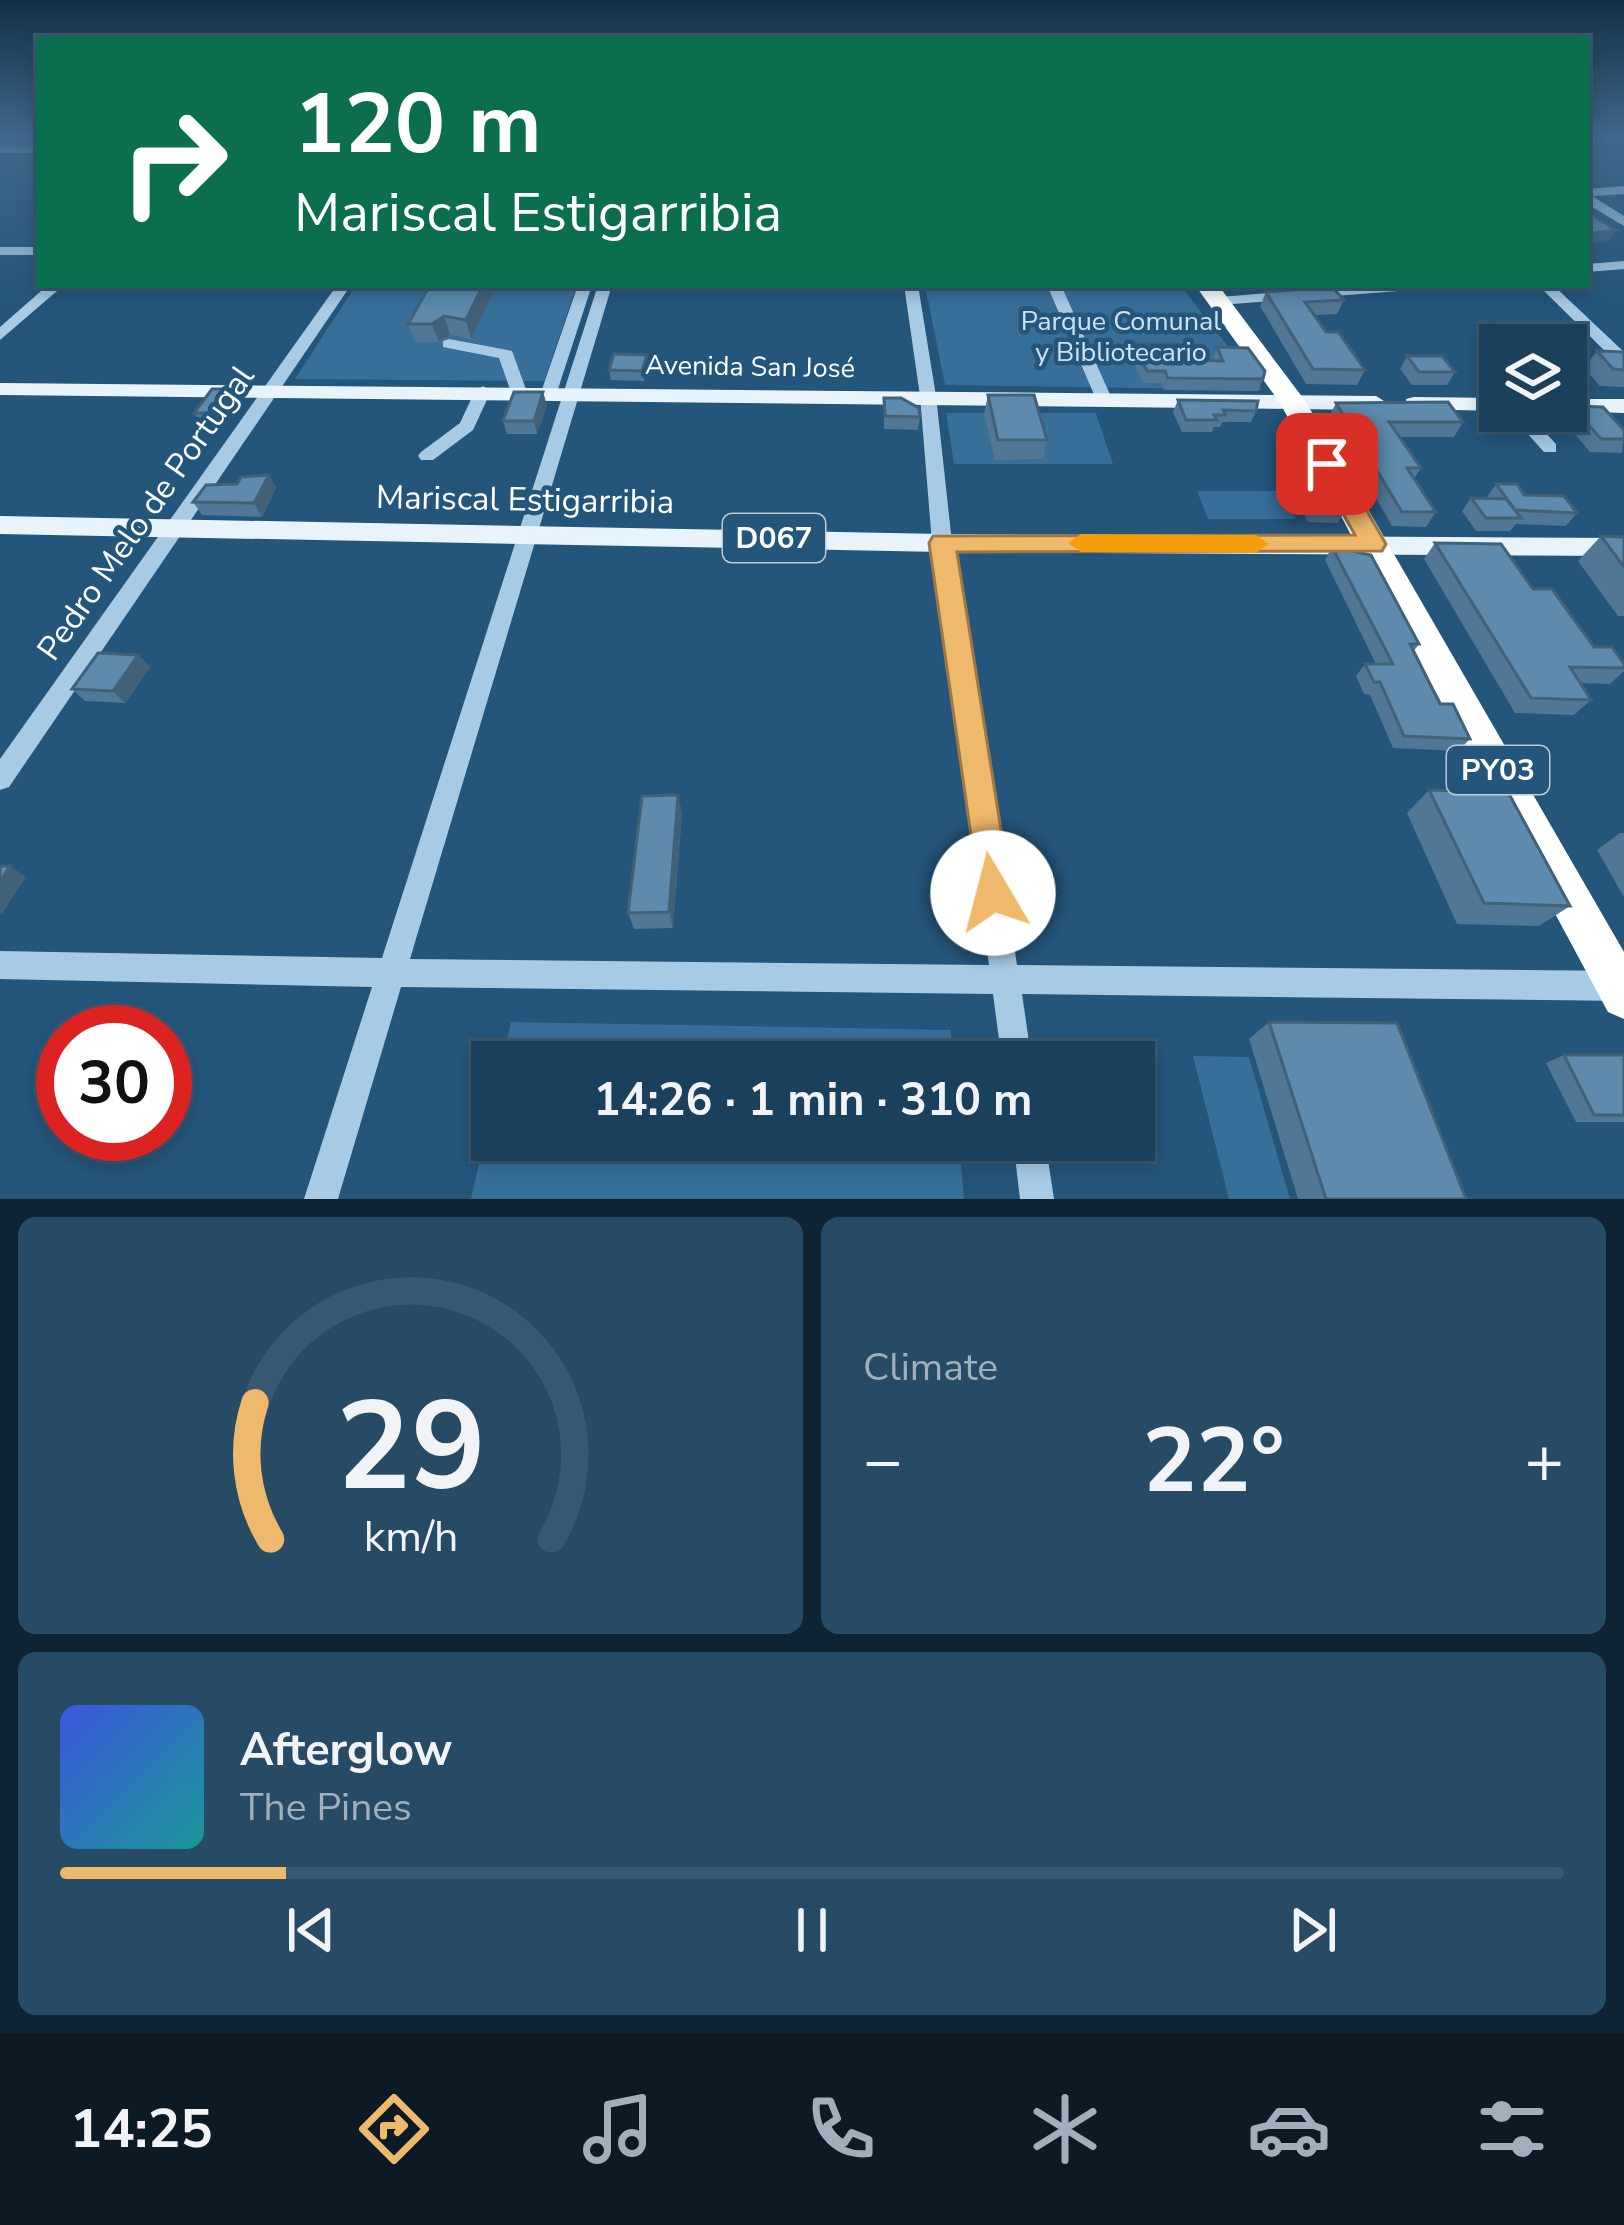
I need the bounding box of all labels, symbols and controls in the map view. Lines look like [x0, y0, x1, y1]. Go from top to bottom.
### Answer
text: 120 m [294, 67, 542, 182]
icon: right [96, 84, 252, 240]
text: Mariscal Estigarribia [294, 176, 782, 250]
park label: Parque Comunal y Bibliotecario [1021, 303, 1221, 371]
map controls [1479, 324, 1587, 432]
button: layers [1479, 324, 1587, 432]
street label: Avenida San José [645, 347, 855, 387]
street label: Pedro Melo de Portugal [27, 356, 265, 670]
pin [1276, 413, 1378, 515]
icon: arrive [1294, 431, 1360, 497]
street label: Mariscal Estigarribia [375, 475, 675, 525]
road number: D067 [723, 514, 825, 562]
road number: PY03 [1447, 746, 1549, 794]
position arrow [930, 830, 1056, 956]
speed limit sign: 30 [36, 1005, 192, 1161]
text: 14:26 · 1 min · 310 m [593, 1070, 1033, 1131]
text: Climate [863, 1341, 998, 1394]
text: 29 [336, 1362, 485, 1532]
text: 22° [1142, 1400, 1285, 1523]
text: − [863, 1416, 903, 1506]
text: + [1524, 1416, 1564, 1506]
text: km/h [363, 1507, 458, 1565]
text: Afterglow [240, 1720, 452, 1781]
text: The Pines [240, 1781, 412, 1834]
icon: previous [278, 1897, 344, 1963]
icon: pause [779, 1897, 845, 1963]
icon: next [1280, 1897, 1346, 1963]
icon: directions [352, 2087, 436, 2171]
icon: music [576, 2087, 660, 2171]
icon: phone [799, 2087, 883, 2171]
icon: climate [1023, 2087, 1107, 2171]
icon: car [1247, 2087, 1331, 2171]
icon: filters [1470, 2087, 1554, 2171]
text: 14:25 [70, 2092, 213, 2166]

